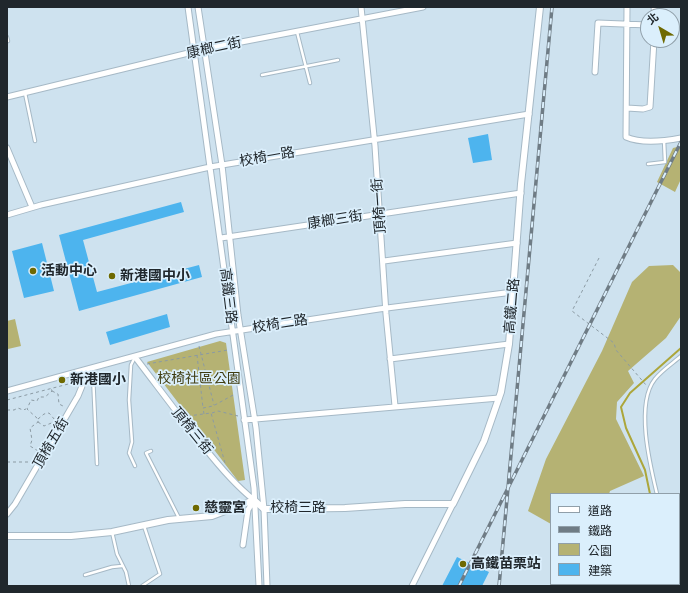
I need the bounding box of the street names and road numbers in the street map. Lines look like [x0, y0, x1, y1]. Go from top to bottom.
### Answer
street label: 康榔二街 [185, 34, 243, 62]
street label: 校椅一路 [238, 144, 296, 170]
street label: 頂椅一街 [369, 177, 389, 235]
street label: 康榔三街 [306, 207, 364, 233]
street label: 高鐵三路 [216, 267, 240, 325]
street label: 高鐵二路 [501, 277, 523, 335]
street label: 校椅二路 [251, 311, 309, 337]
street label: 頂椅三街 [168, 404, 216, 458]
street label: 頂椅五街 [30, 415, 72, 471]
street label: 校椅三路 [270, 500, 326, 516]

